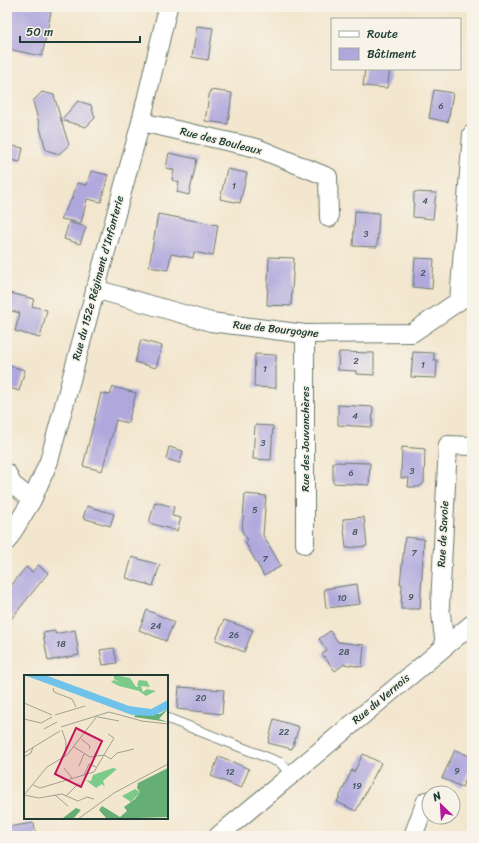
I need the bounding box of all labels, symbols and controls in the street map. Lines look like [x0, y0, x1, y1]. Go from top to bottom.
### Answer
scale bar [20, 18, 140, 44]
legend [331, 18, 461, 70]
text: 50 m [26, 21, 53, 43]
text: Route [367, 23, 398, 45]
text: Bâtiment [367, 43, 416, 65]
house number: 6 [438, 98, 444, 114]
street label: Rue des Bouleaux [178, 122, 264, 160]
house number: 1 [232, 178, 236, 194]
street label: Rue du 152e Régiment d'Infanterie [67, 193, 129, 363]
house number: 4 [422, 193, 428, 209]
house number: 3 [364, 226, 369, 242]
house number: 2 [420, 265, 426, 281]
street label: Rue de Bourgogne [232, 315, 320, 343]
house number: 2 [353, 353, 359, 369]
house number: 1 [421, 357, 425, 373]
house number: 1 [263, 361, 267, 377]
street label: Rue des Jouvanchères [296, 385, 315, 492]
house number: 4 [352, 408, 358, 424]
house number: 3 [261, 435, 266, 451]
house number: 3 [410, 463, 415, 479]
house number: 6 [348, 465, 354, 481]
street label: Rue de Savoie [432, 500, 454, 568]
house number: 5 [252, 502, 258, 518]
house number: 8 [352, 524, 358, 540]
house number: 7 [411, 545, 417, 561]
house number: 7 [262, 551, 268, 567]
house number: 9 [408, 589, 414, 605]
house number: 10 [337, 590, 347, 606]
house number: 24 [151, 618, 162, 634]
house number: 26 [229, 627, 239, 643]
house number: 18 [56, 636, 66, 652]
house number: 28 [339, 644, 350, 660]
street label: Rue du Vernois [348, 668, 415, 729]
inset map [24, 675, 168, 819]
house number: 20 [196, 690, 207, 706]
house number: 22 [279, 724, 289, 740]
house number: 9 [454, 763, 460, 779]
house number: 12 [225, 764, 235, 780]
house number: 19 [352, 778, 362, 794]
north arrow [421, 785, 461, 825]
text: N [429, 786, 445, 807]

